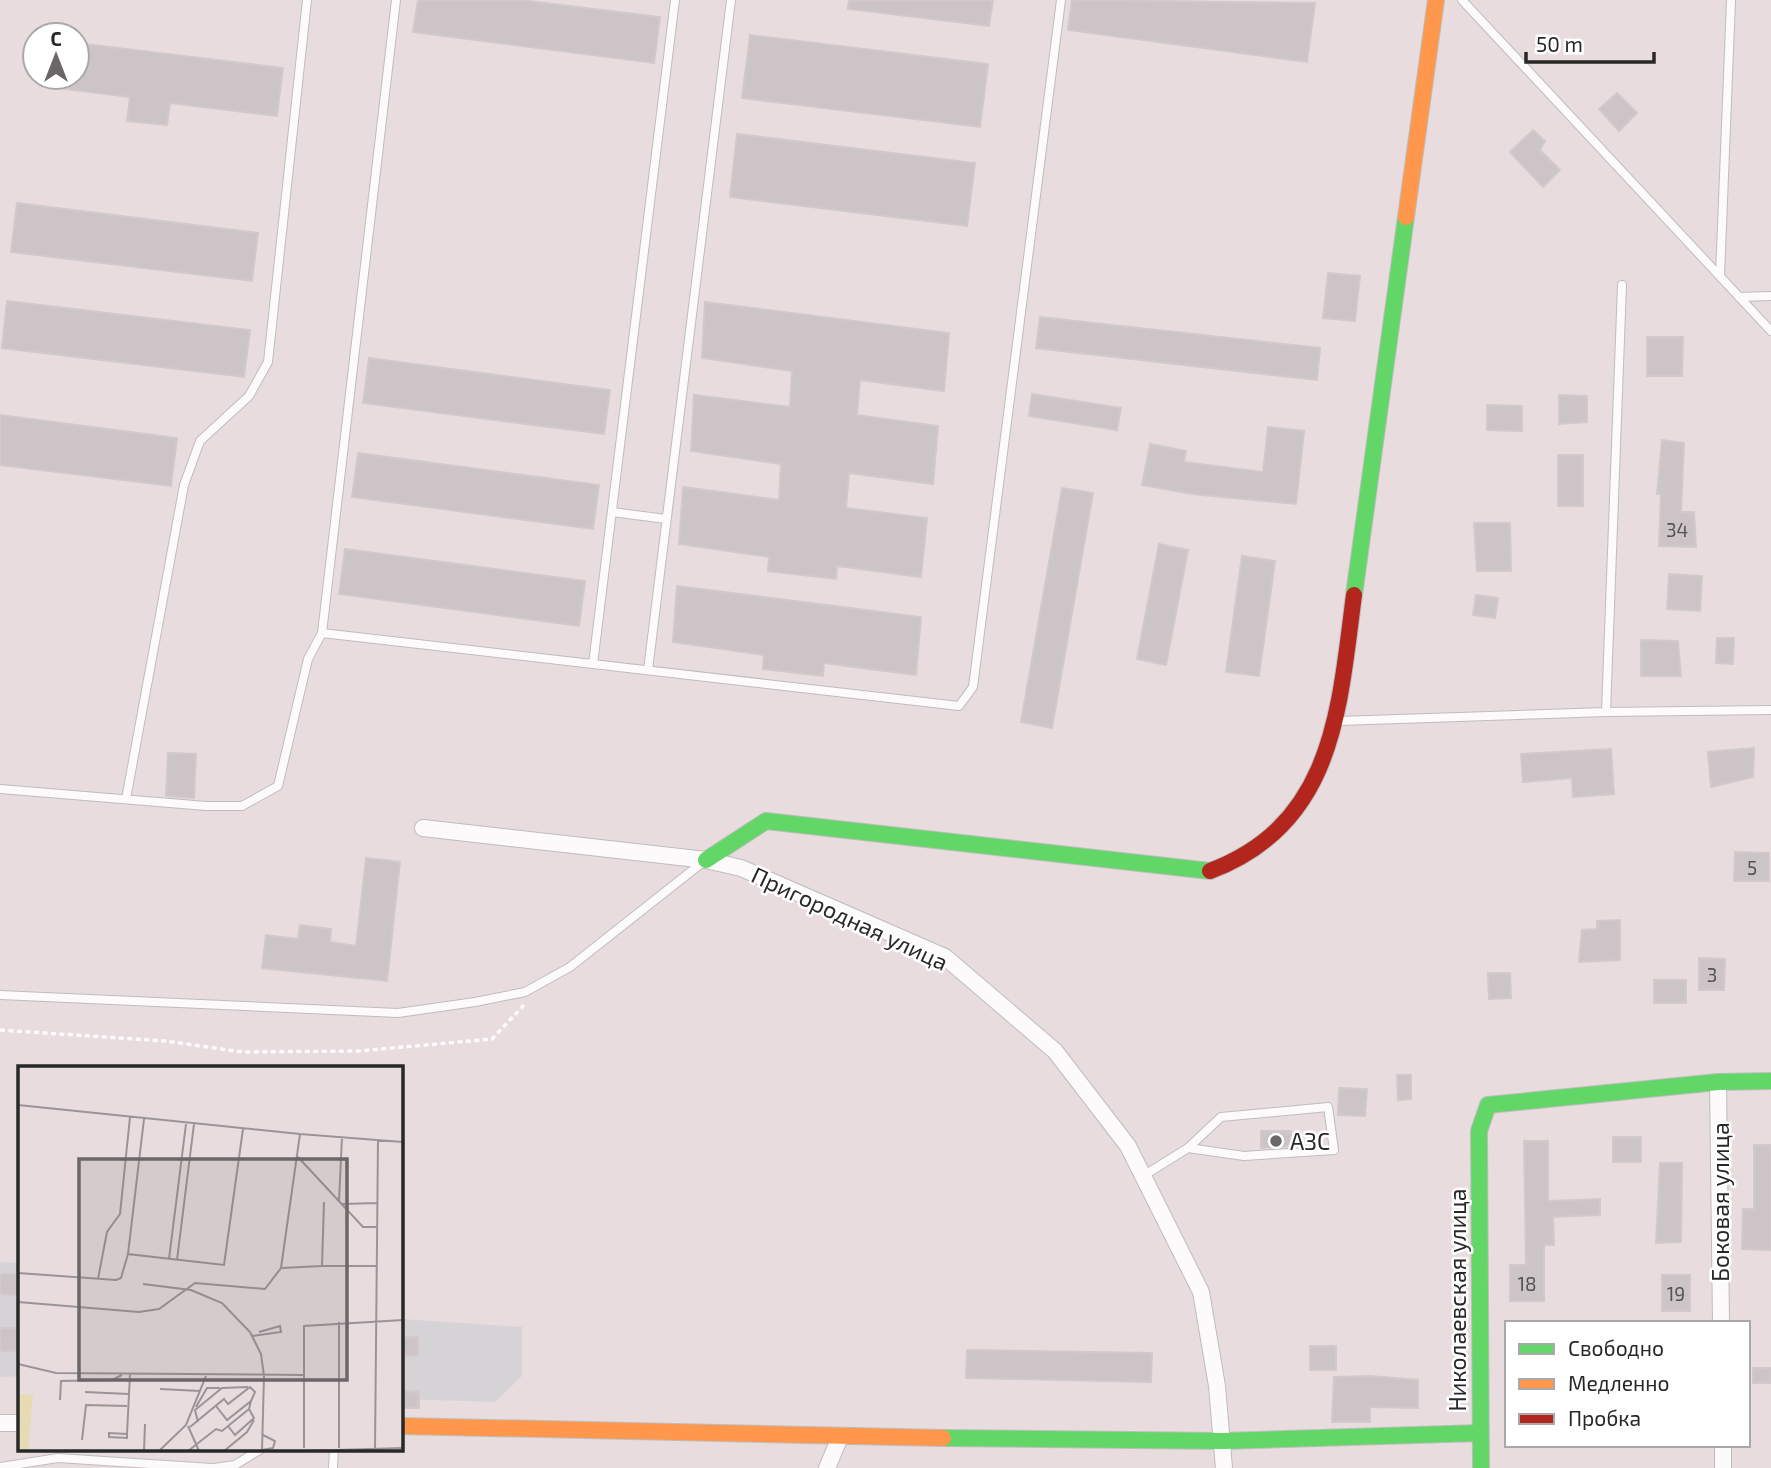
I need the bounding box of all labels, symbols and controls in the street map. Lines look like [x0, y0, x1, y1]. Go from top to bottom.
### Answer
north arrow [21, 21, 91, 91]
scale bar [1526, 21, 1654, 65]
text: С [50, 27, 62, 50]
text: 50 m [1536, 31, 1583, 56]
house number: 34 [1666, 518, 1688, 541]
house number: 5 [1747, 856, 1757, 879]
street label: Пригородная улица [747, 860, 953, 977]
house number: 3 [1707, 963, 1717, 986]
inset map [18, 1066, 402, 1450]
street label: Боковая улица [1706, 1122, 1735, 1282]
place label: АЗС [1290, 1127, 1330, 1155]
marker: АЗС [1268, 1133, 1284, 1149]
street label: Николаевская улица [1443, 1188, 1472, 1412]
house number: 18 [1517, 1272, 1537, 1295]
house number: 19 [1667, 1282, 1685, 1305]
legend [1505, 1321, 1750, 1447]
text: Свободно [1568, 1335, 1664, 1360]
text: Медленно [1568, 1370, 1670, 1395]
text: Пробка [1568, 1405, 1641, 1430]

